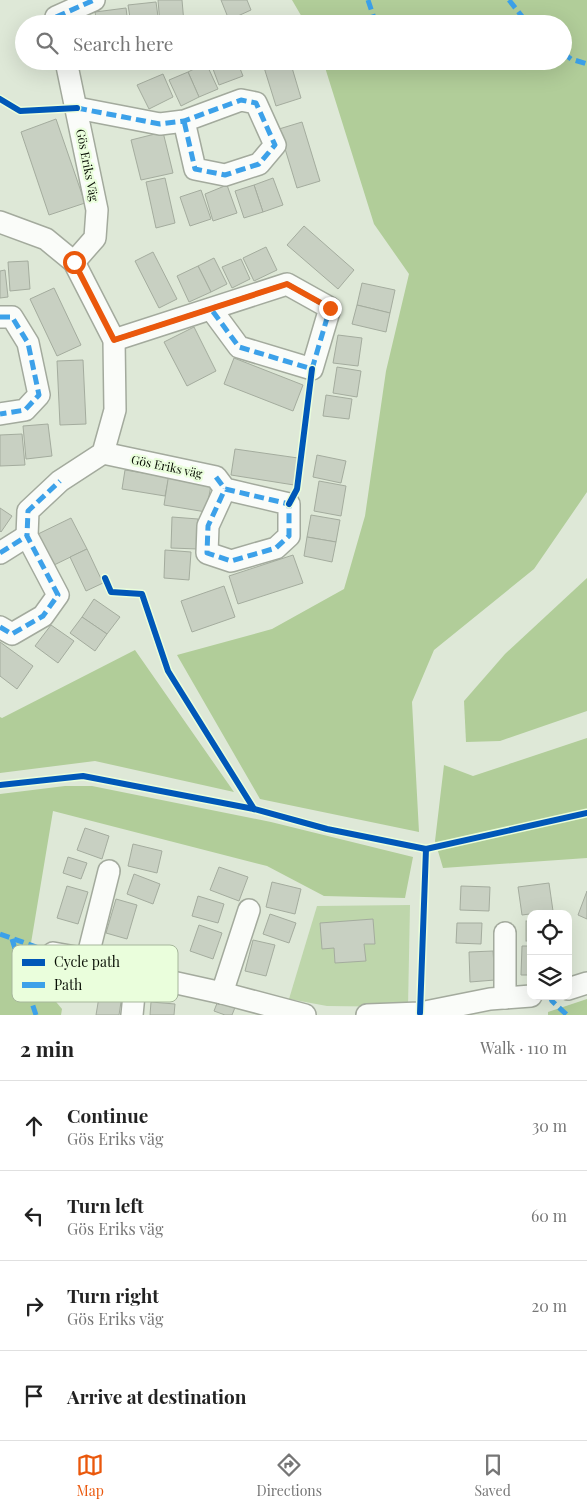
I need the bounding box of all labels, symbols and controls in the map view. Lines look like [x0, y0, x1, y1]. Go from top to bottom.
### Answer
search box [15, 15, 572, 70]
icon: search [33, 29, 61, 57]
text: Search here [73, 30, 173, 56]
street label: Gös Eriks Väg [73, 127, 103, 203]
route start [63, 251, 86, 274]
route end [319, 297, 342, 320]
street label: Gös Eriks väg [130, 451, 205, 481]
map controls [527, 910, 572, 1000]
button: locate [527, 910, 572, 955]
legend [12, 945, 178, 1002]
text: Cycle path [54, 952, 121, 971]
button: layers [527, 955, 572, 1000]
text: Path [54, 975, 83, 994]
text: 2 min [20, 1034, 74, 1062]
text: Walk · 110 m [480, 1037, 567, 1058]
text: Continue [67, 1102, 148, 1128]
icon: ahead [20, 1112, 48, 1140]
text: 30 m [532, 1115, 567, 1136]
text: Gös Eriks väg [67, 1128, 163, 1149]
text: Turn left [67, 1192, 144, 1218]
icon: left [20, 1202, 48, 1230]
text: 60 m [531, 1205, 567, 1226]
text: Gös Eriks väg [67, 1218, 163, 1239]
text: Turn right [67, 1282, 159, 1308]
icon: right [20, 1292, 48, 1320]
text: 20 m [532, 1295, 567, 1316]
text: Gös Eriks väg [67, 1308, 163, 1329]
icon: arrive [20, 1382, 48, 1410]
text: Arrive at destination [67, 1383, 247, 1409]
tab: Map [76, 1451, 104, 1500]
tab: Directions [257, 1451, 322, 1500]
tab: Saved [474, 1451, 511, 1500]

